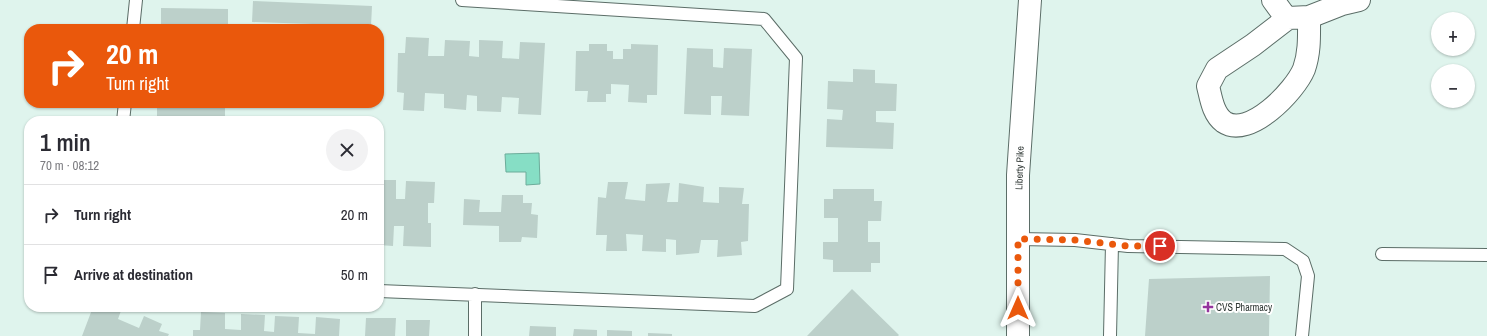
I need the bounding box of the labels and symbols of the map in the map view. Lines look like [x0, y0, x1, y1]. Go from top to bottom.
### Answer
street label: Liberty Pike [1012, 145, 1027, 190]
pin [1143, 229, 1177, 263]
position arrow [997, 287, 1039, 329]
place label: CVS Pharmacy [1216, 301, 1273, 314]
marker: CVS Pharmacy [1203, 302, 1213, 312]

